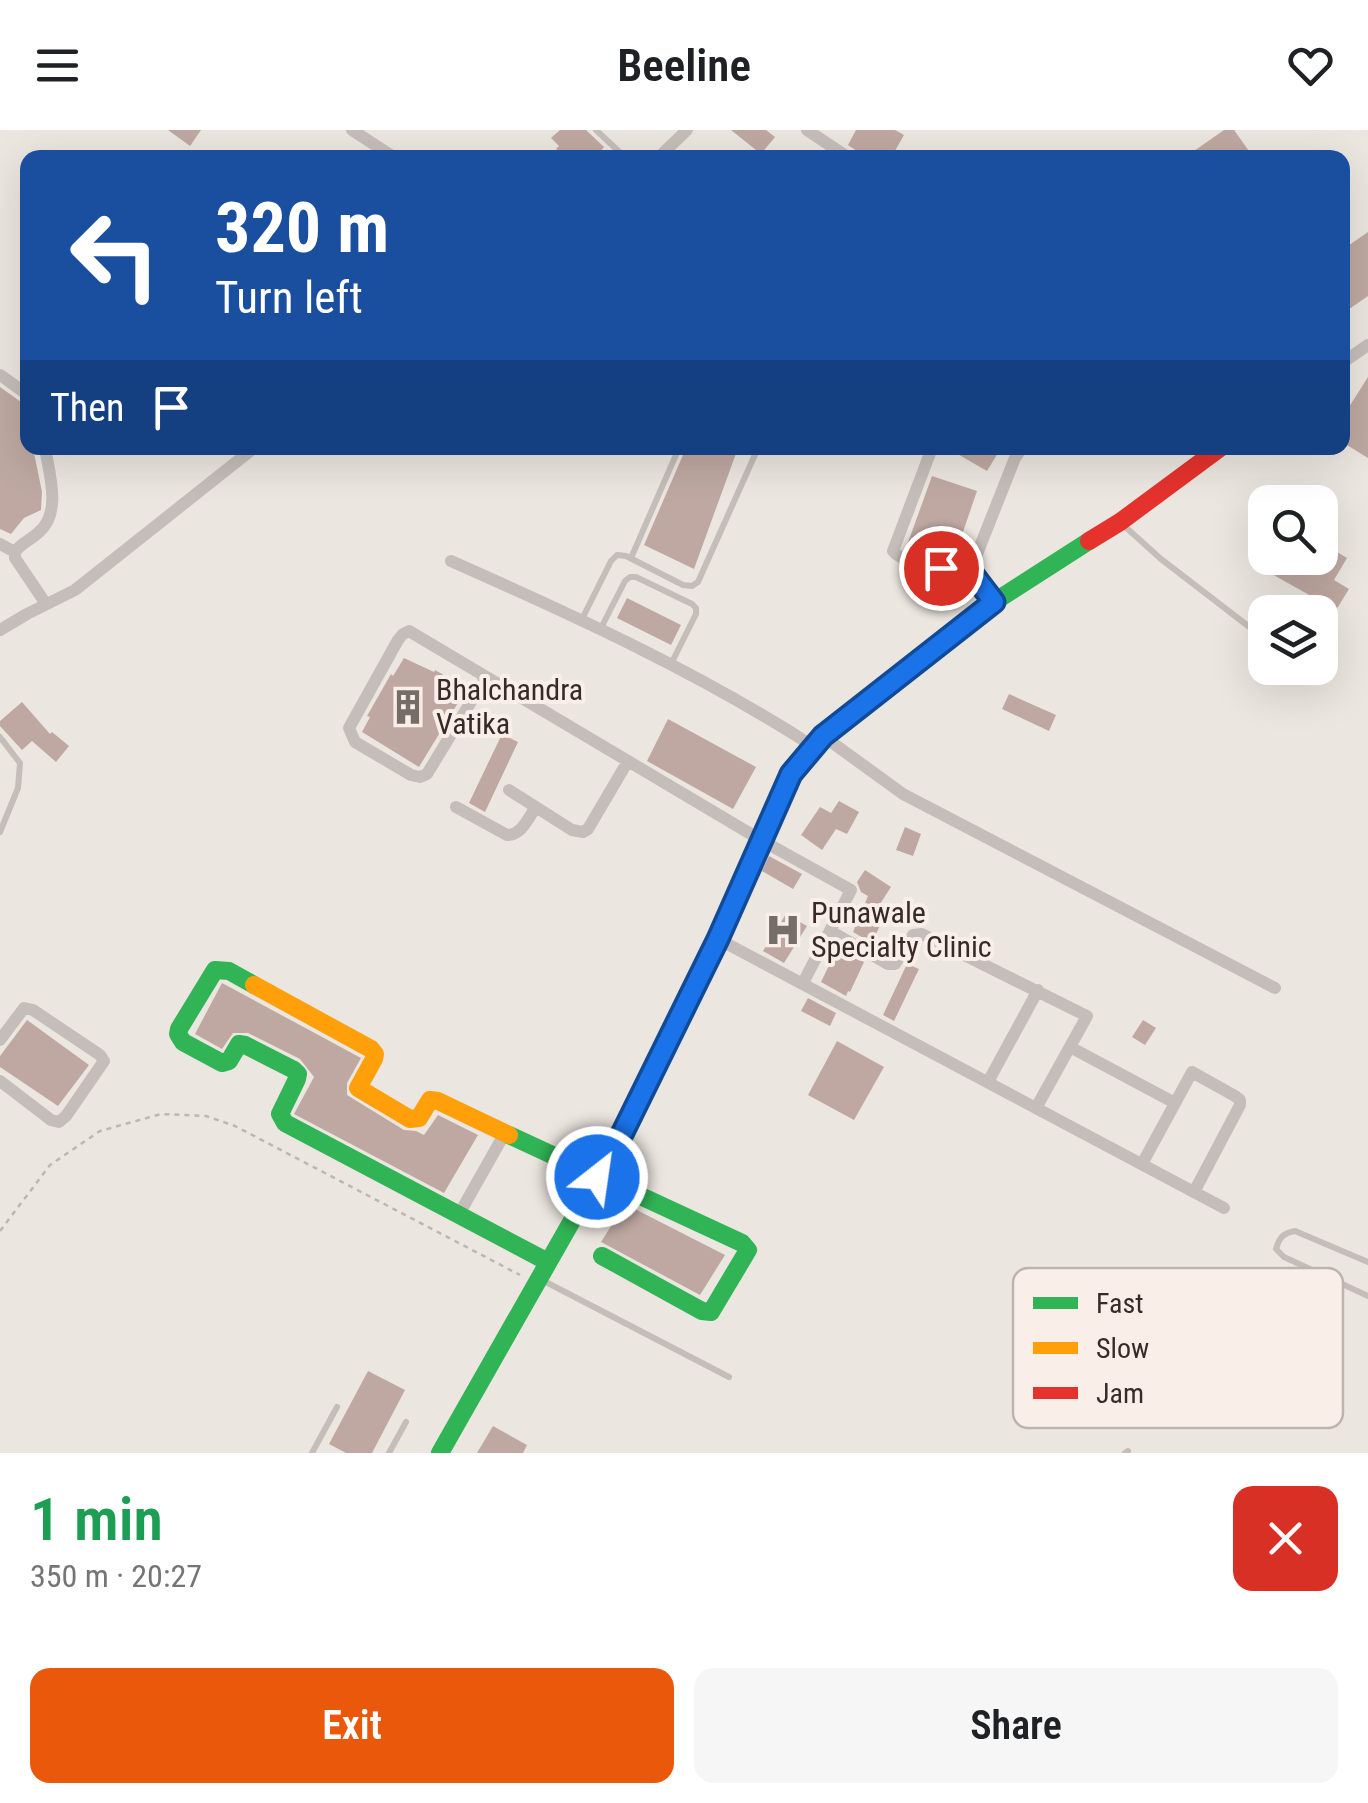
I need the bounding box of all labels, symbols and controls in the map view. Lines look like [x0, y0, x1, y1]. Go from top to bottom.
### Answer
icon: menu [30, 38, 85, 93]
icon: heart [1283, 38, 1338, 93]
text: Beeline [617, 39, 751, 92]
text: 320 m [215, 187, 389, 269]
icon: left [50, 190, 180, 320]
text: Turn left [215, 271, 363, 324]
icon: arrive [144, 380, 199, 435]
text: Then [50, 386, 124, 430]
map controls [1248, 485, 1338, 685]
button: search [1248, 485, 1338, 575]
pin [899, 526, 984, 611]
icon: arrive [914, 541, 969, 596]
button: layers [1248, 595, 1338, 685]
place label: Bhalchandra Vatika [436, 672, 583, 741]
building icon: Bhalchandra Vatika [389, 688, 427, 726]
place label: Punawale Specialty Clinic [811, 895, 992, 964]
hospital icon: Punawale Specialty Clinic [764, 911, 802, 949]
position arrow [545, 1125, 649, 1229]
legend [1013, 1268, 1343, 1428]
text: Fast [1096, 1287, 1143, 1320]
text: Slow [1096, 1332, 1149, 1365]
text: Jam [1096, 1377, 1144, 1410]
text: 1 min [30, 1484, 163, 1555]
button: close [1233, 1486, 1338, 1591]
text: 350 m · 20:27 [30, 1557, 202, 1595]
button: Exit [30, 1668, 674, 1783]
button: Share [694, 1668, 1338, 1783]

